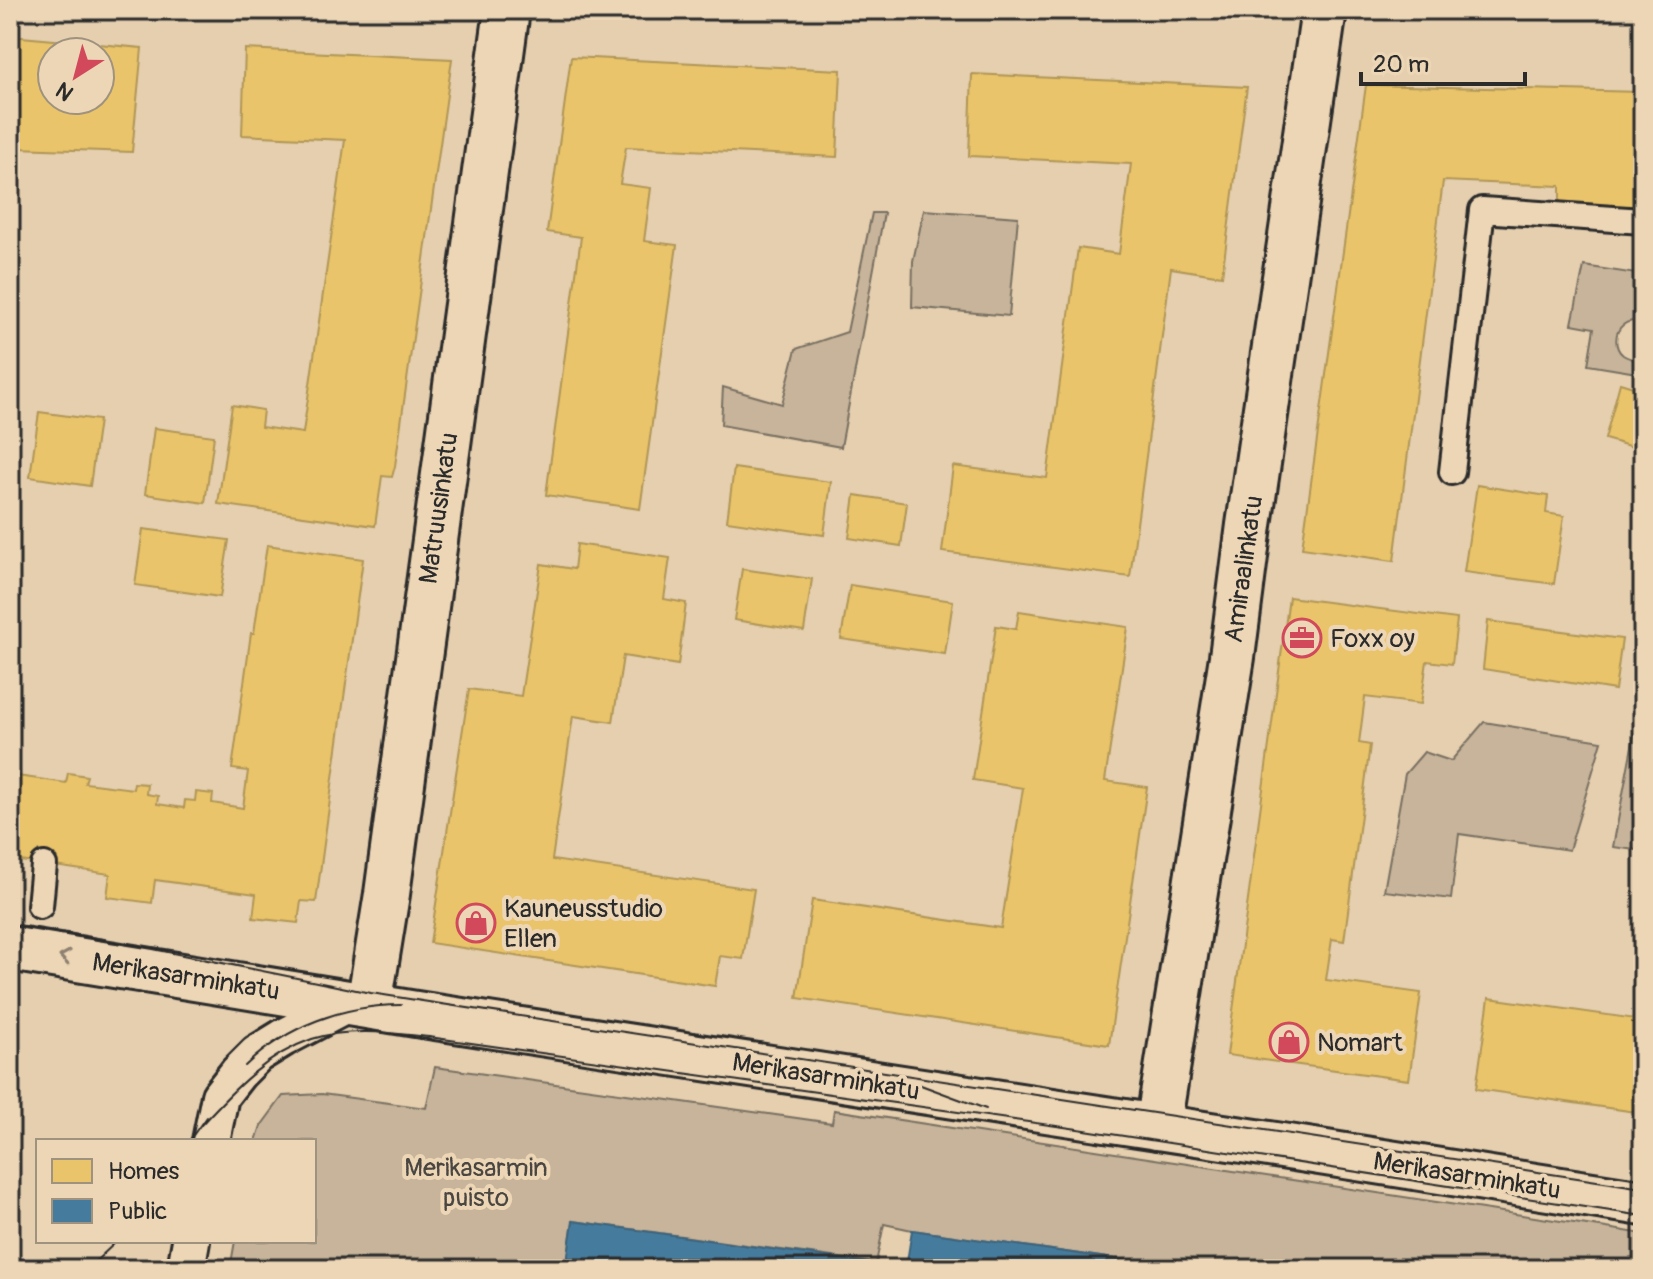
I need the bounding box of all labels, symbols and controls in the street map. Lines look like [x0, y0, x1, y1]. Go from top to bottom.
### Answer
north arrow [36, 36, 116, 116]
scale bar [1361, 36, 1525, 86]
text: 20 m [1373, 50, 1429, 79]
text: N [50, 76, 79, 107]
street label: Matruusinkatu [413, 430, 465, 586]
street label: Amiraalinkatu [1218, 493, 1270, 645]
office icon: Foxx oy [1281, 617, 1323, 659]
place label: Foxx oy [1330, 623, 1415, 655]
place label: Kauneusstudio Ellen [504, 893, 663, 955]
shop icon: Kauneusstudio Ellen [455, 902, 497, 944]
street label: Merikasarminkatu [90, 946, 282, 1008]
one-way arrow [59, 949, 72, 966]
shop icon: Nomart [1268, 1021, 1310, 1063]
place label: Nomart [1317, 1027, 1403, 1059]
street label: Merikasarminkatu [730, 1046, 922, 1108]
legend [36, 1139, 316, 1243]
street label: Merikasarminkatu [1371, 1145, 1563, 1207]
park label: Merikasarmin puisto [404, 1152, 548, 1214]
text: Homes [108, 1157, 180, 1186]
text: Public [108, 1197, 167, 1226]

